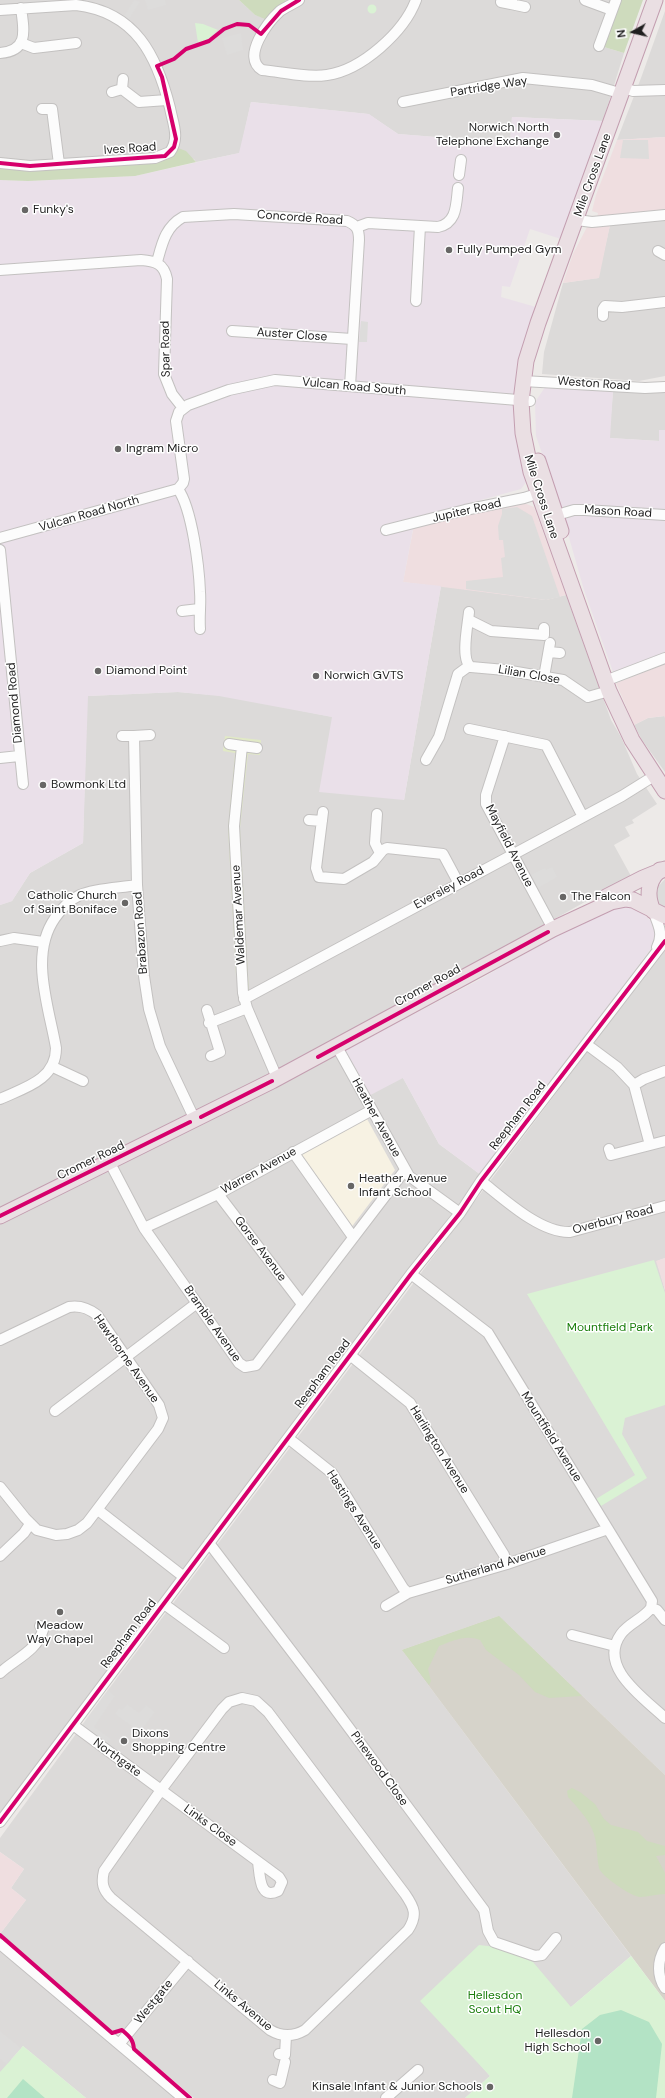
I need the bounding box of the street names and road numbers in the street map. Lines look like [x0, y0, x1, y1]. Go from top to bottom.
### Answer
street label: Partridge Way [449, 74, 529, 100]
street label: Mile Cross Lane [571, 131, 615, 219]
street label: Ives Road [103, 140, 157, 158]
street label: Concorde Road [256, 208, 344, 228]
street label: Spar Road [158, 321, 174, 377]
street label: Auster Close [256, 325, 328, 345]
street label: Weston Road [557, 374, 631, 394]
street label: Vulcan Road South [301, 375, 407, 399]
street label: Mile Cross Lane [521, 453, 561, 541]
street label: Vulcan Road North [37, 493, 141, 535]
street label: Jupiter Road [431, 496, 503, 526]
street label: Mason Road [584, 503, 652, 521]
street label: Diamond Road [4, 662, 26, 744]
street label: Lilian Close [497, 662, 561, 688]
street label: Mayfield Avenue [482, 802, 536, 890]
street label: Eversley Road [412, 864, 486, 912]
street label: Waldemar Avenue [229, 865, 249, 965]
street label: Brabazon Road [131, 891, 151, 975]
street label: Cromer Road [393, 962, 463, 1010]
street label: Heather Avenue [348, 1076, 404, 1160]
street label: Reepham Road [487, 1079, 549, 1153]
street label: Cromer Road [55, 1139, 127, 1183]
street label: Warren Avenue [219, 1144, 299, 1198]
street label: Overbury Road [571, 1202, 655, 1238]
street label: Gorse Avenue [231, 1214, 289, 1284]
street label: Bramble Avenue [180, 1283, 244, 1365]
street label: Hawthorne Avenue [90, 1312, 162, 1406]
street label: Reepham Road [292, 1336, 354, 1412]
street label: Mountfield Avenue [517, 1389, 585, 1485]
street label: Harlington Avenue [406, 1403, 472, 1497]
street label: Hastings Avenue [323, 1468, 385, 1552]
street label: Sutherland Avenue [444, 1544, 548, 1588]
street label: Reepham Road [98, 1596, 160, 1672]
street label: Pinewood Close [347, 1729, 411, 1809]
street label: Northgate [90, 1736, 144, 1780]
street label: Links Close [181, 1802, 239, 1850]
street label: Westgate [132, 1977, 176, 2027]
street label: Links Avenue [211, 1977, 275, 2035]

